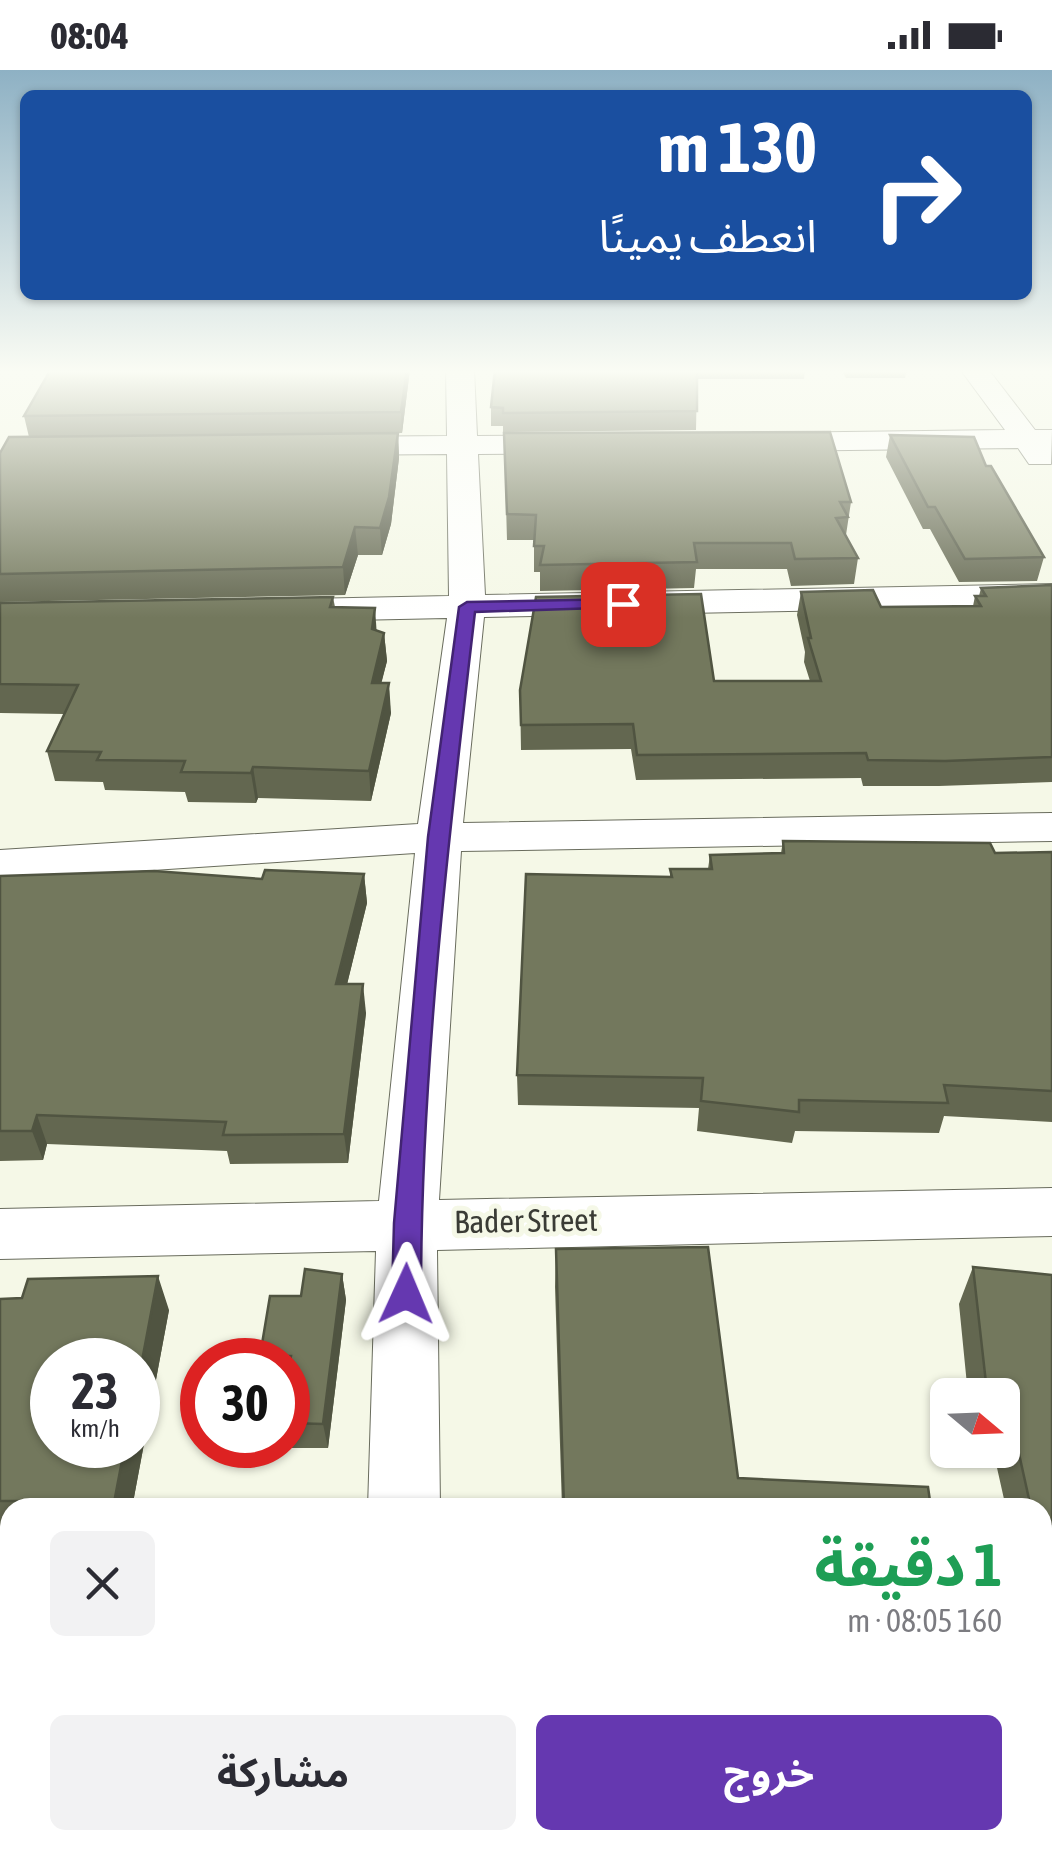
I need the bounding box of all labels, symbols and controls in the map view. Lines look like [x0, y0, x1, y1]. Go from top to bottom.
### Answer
text: 08:04 [50, 14, 129, 57]
text: 130 m [658, 107, 817, 187]
icon: right [852, 130, 982, 260]
text: انعطف يمينًا [598, 210, 817, 262]
pin [581, 562, 666, 647]
icon: arrive [596, 577, 651, 632]
street label: Bader Street [454, 1201, 598, 1240]
position arrow [354, 1242, 458, 1346]
speed limit sign: 30 [180, 1338, 310, 1468]
text: 23 [71, 1362, 118, 1420]
north arrow [930, 1378, 1020, 1468]
map controls [930, 1378, 1020, 1468]
text: km/h [70, 1414, 120, 1442]
text: 1 دقيقة [815, 1530, 1002, 1599]
button: close [50, 1531, 155, 1636]
text: 160 m · 08:05 [847, 1602, 1002, 1639]
button: مشاركة [50, 1715, 516, 1830]
button: خروج [536, 1715, 1002, 1830]

